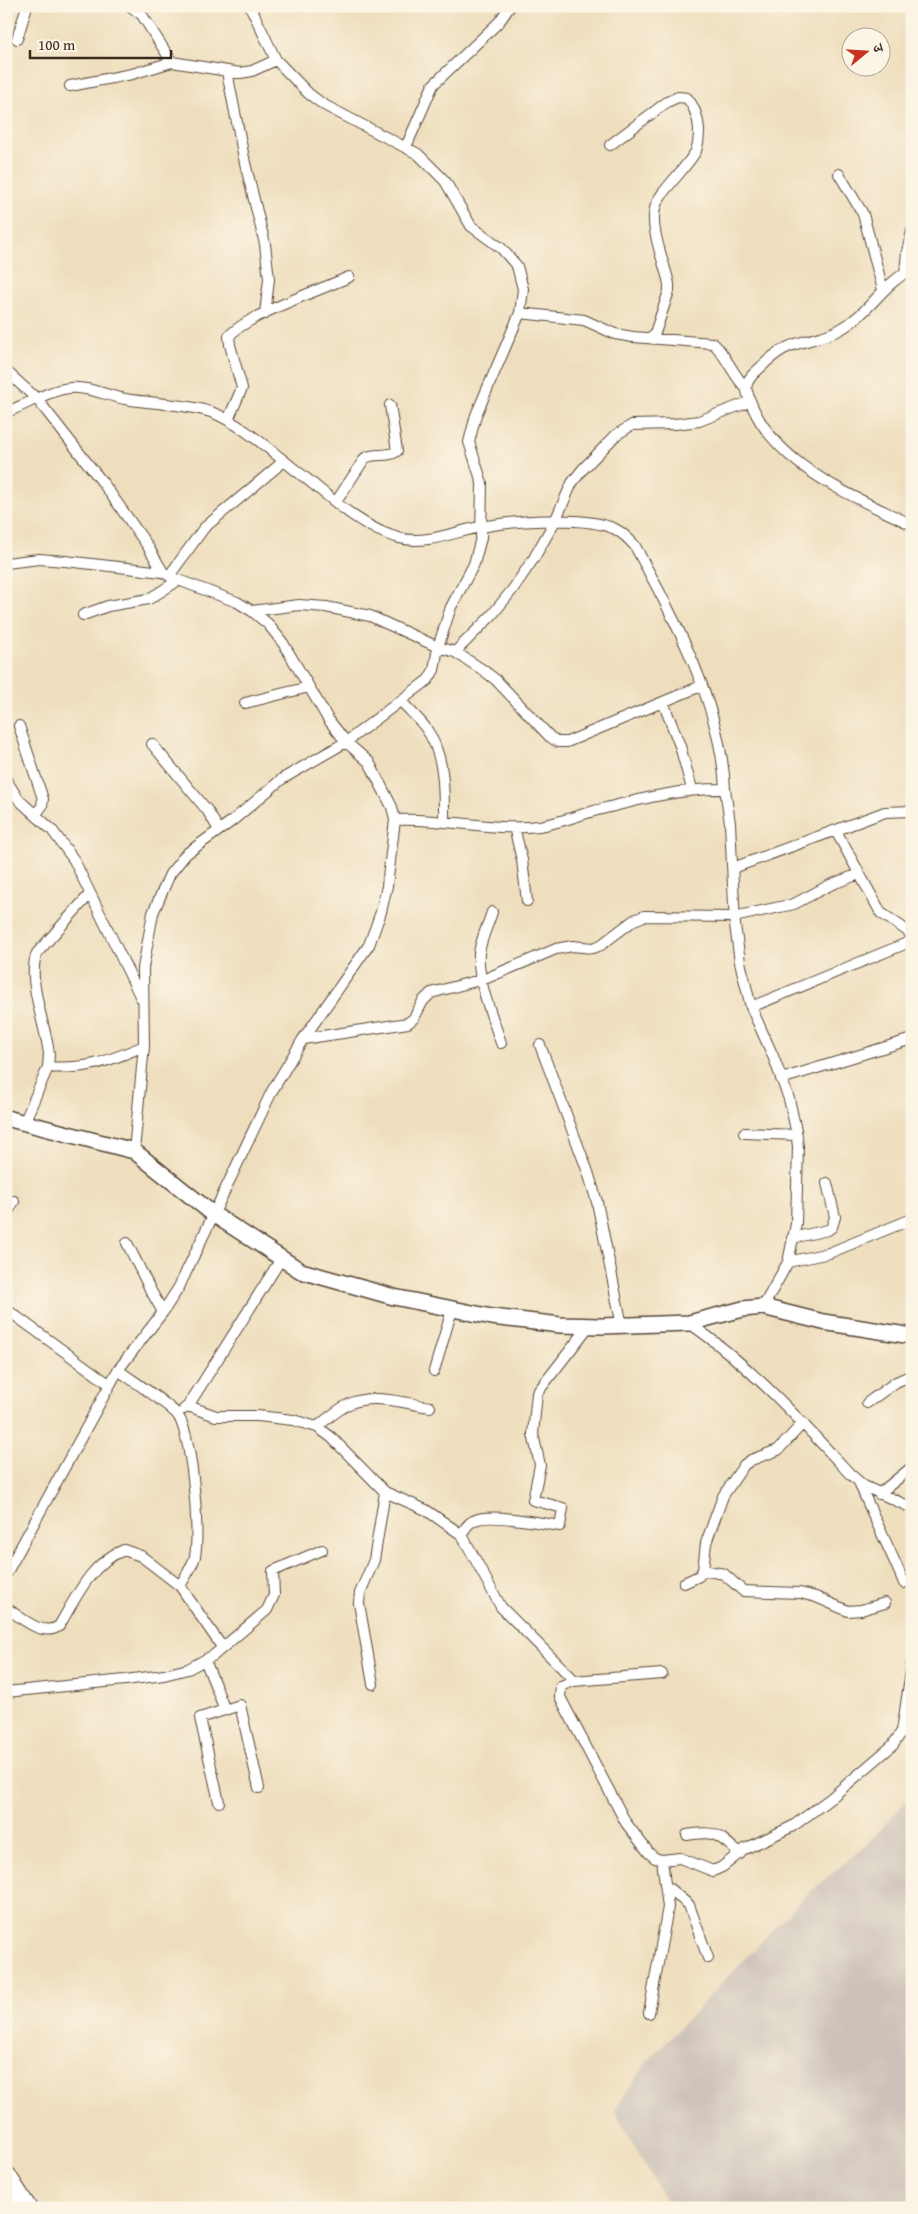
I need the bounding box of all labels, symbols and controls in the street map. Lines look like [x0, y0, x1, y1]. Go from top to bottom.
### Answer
scale bar [30, 28, 171, 60]
north arrow [840, 28, 890, 78]
text: 100 m [38, 34, 76, 55]
text: उ [867, 41, 889, 55]

